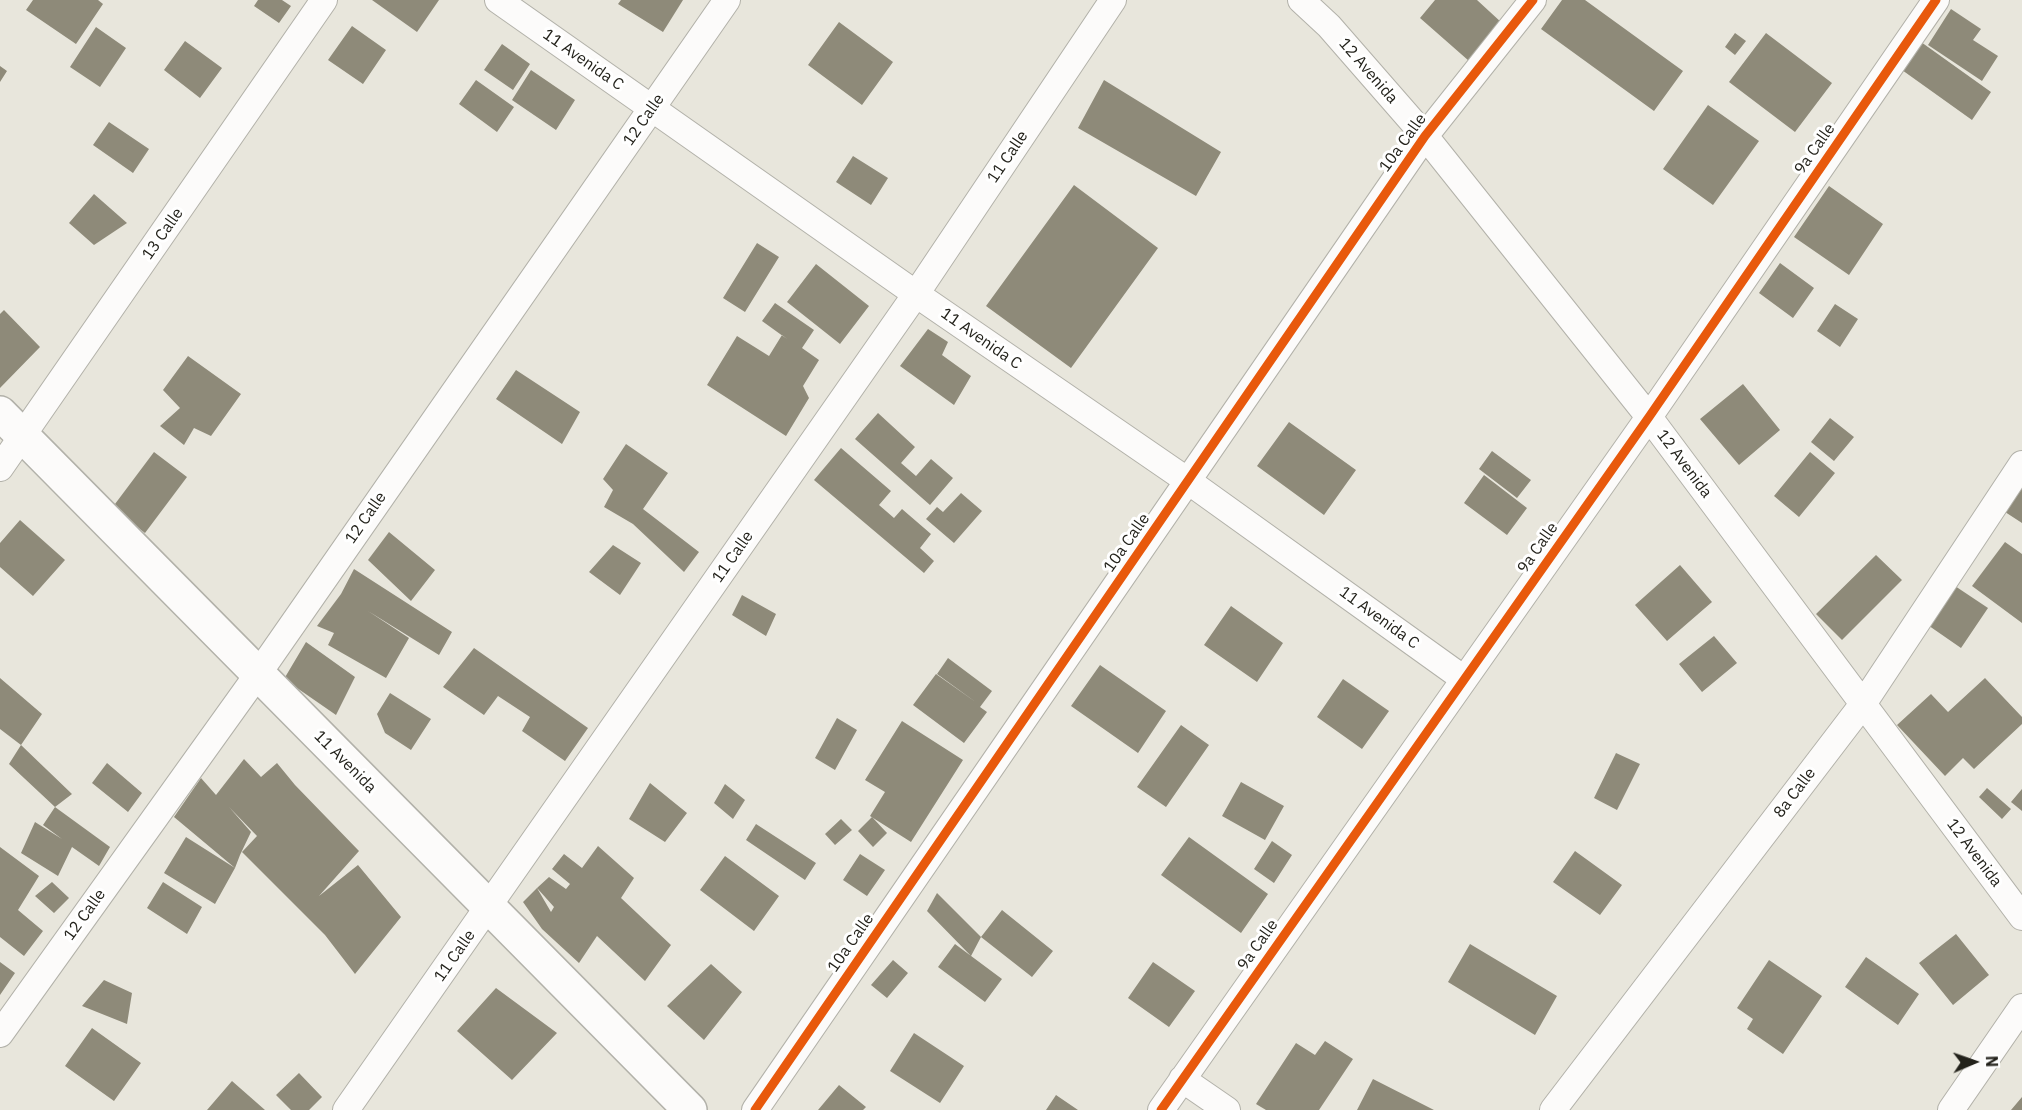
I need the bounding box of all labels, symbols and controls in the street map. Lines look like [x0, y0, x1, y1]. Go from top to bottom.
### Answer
street label: 11 Avenida C [539, 25, 627, 95]
street label: 12 Avenida [1334, 34, 1402, 108]
street label: 12 Calle [619, 90, 669, 150]
street label: 10a Calle [1375, 110, 1431, 176]
street label: 9a Calle [1791, 120, 1839, 178]
street label: 11 Calle [984, 127, 1032, 187]
street label: 13 Calle [138, 204, 188, 264]
street label: 11 Avenida C [937, 304, 1025, 374]
street label: 12 Avenida [1652, 426, 1716, 502]
street label: 12 Calle [341, 488, 391, 548]
street label: 10a Calle [1100, 510, 1154, 576]
street label: 9a Calle [1514, 519, 1562, 577]
street label: 11 Calle [708, 527, 758, 587]
street label: 11 Avenida C [1335, 583, 1423, 653]
street label: 11 Avenida [310, 727, 380, 797]
street label: 8a Calle [1770, 764, 1820, 822]
street label: 12 Avenida [1942, 815, 2006, 891]
street label: 12 Calle [60, 886, 110, 944]
street label: 10a Calle [824, 910, 878, 976]
street label: 9a Calle [1234, 916, 1282, 974]
street label: 11 Calle [430, 926, 480, 986]
north arrow [1944, 1032, 2004, 1092]
text: N [1982, 1055, 2002, 1068]

